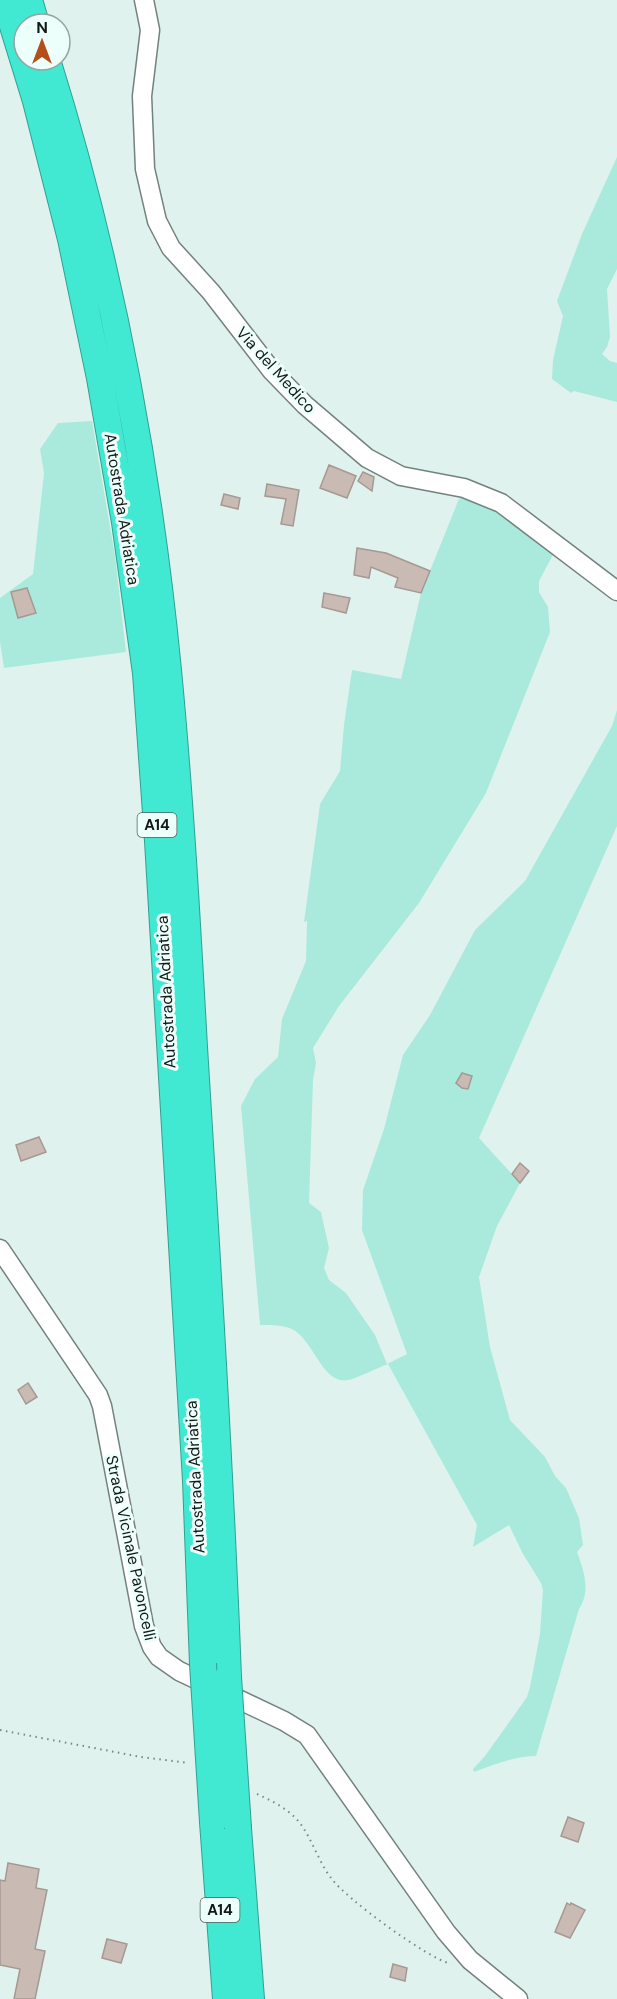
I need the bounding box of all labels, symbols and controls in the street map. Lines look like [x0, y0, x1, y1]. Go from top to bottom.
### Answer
north arrow [12, 12, 72, 72]
text: N [36, 17, 48, 38]
street label: Via del Medico [232, 322, 320, 418]
street label: Autostrada Adriatica [100, 432, 144, 586]
road number: A14 [138, 813, 176, 837]
street label: Autostrada Adriatica [152, 915, 180, 1069]
street label: Autostrada Adriatica [181, 1400, 209, 1554]
street label: Strada Vicinale Pavoncelli [101, 1454, 161, 1642]
road number: A14 [200, 1898, 240, 1922]

